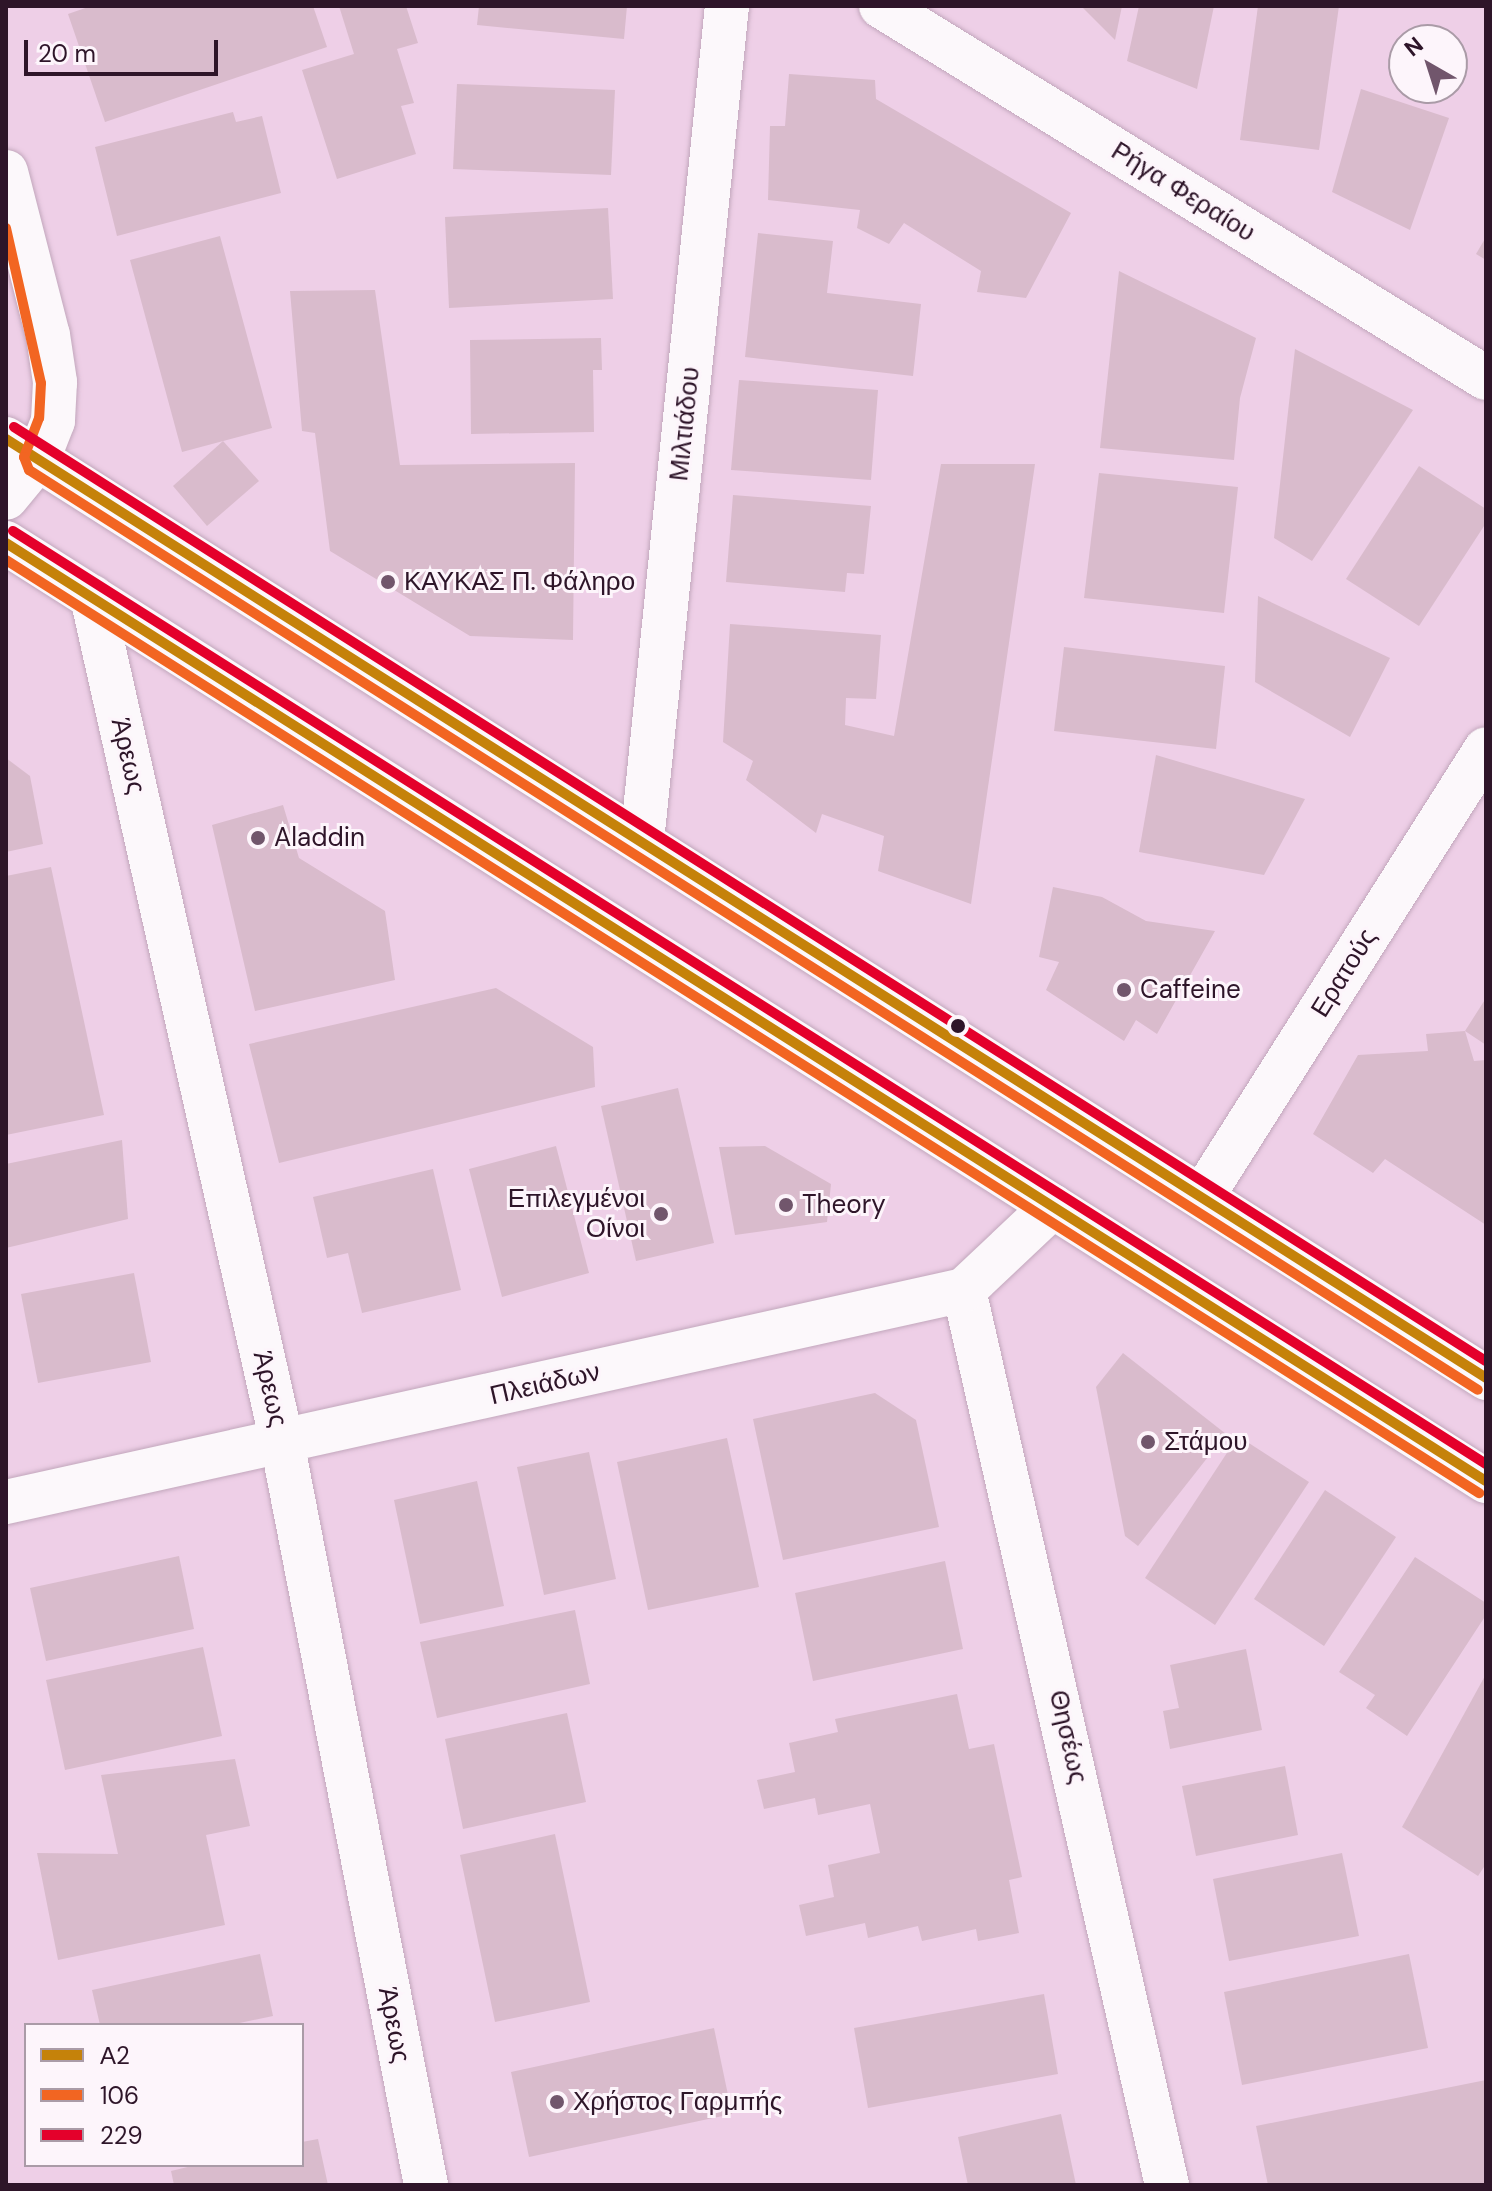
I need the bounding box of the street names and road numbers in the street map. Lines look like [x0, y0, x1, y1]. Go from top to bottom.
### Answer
street label: Ρήγα Φεραίου [1105, 135, 1261, 249]
street label: Μιλτιάδου [663, 365, 707, 483]
street label: Άρεως [104, 715, 152, 797]
street label: Ερατούς [1305, 923, 1383, 1023]
street label: Άρεως [246, 1348, 294, 1430]
street label: Πλειάδων [487, 1356, 603, 1412]
street label: Θησέως [1042, 1687, 1094, 1787]
street label: Άρεως [371, 1984, 417, 2066]

